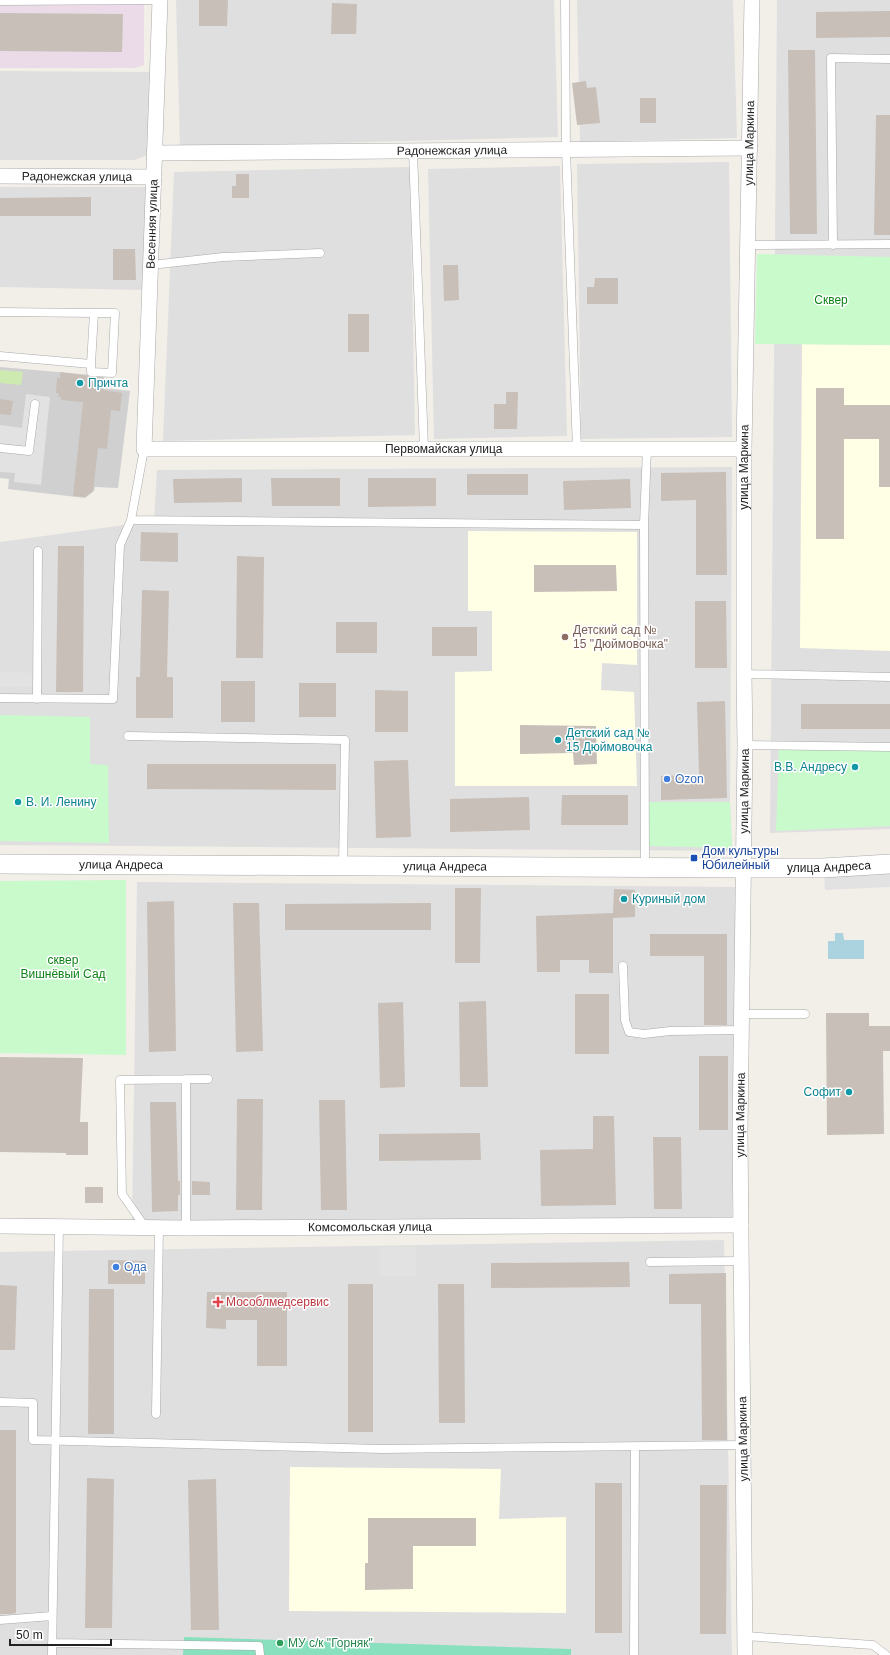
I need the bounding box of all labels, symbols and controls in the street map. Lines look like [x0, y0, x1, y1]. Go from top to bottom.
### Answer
street label: улица Маркина [742, 100, 757, 186]
street label: Радонежская улица [397, 143, 508, 158]
street label: Радонежская улица [22, 169, 133, 184]
street label: Весенняя улица [143, 179, 161, 269]
park label: Сквер [814, 293, 848, 307]
place label: Причта [88, 376, 129, 390]
marker: Причта [75, 378, 85, 388]
street label: улица Маркина [737, 424, 751, 510]
street label: Первомайская улица [385, 442, 503, 456]
place label: Детский сад № 15 "Дюймовочка" [573, 623, 668, 651]
marker: Детский сад № 15 "Дюймовочка" [560, 632, 570, 642]
place label: Детский сад № 15 Дюймовочка [566, 726, 653, 754]
marker: Детский сад № 15 Дюймовочка [553, 735, 563, 745]
street label: улица Маркина [737, 748, 752, 834]
place label: В.В. Андресу [774, 760, 847, 774]
marker: В.В. Андресу [850, 762, 860, 772]
place label: Ozon [675, 772, 704, 786]
marker: Ozon [662, 774, 672, 784]
place label: В. И. Ленину [26, 795, 96, 809]
marker: В. И. Ленину [13, 797, 23, 807]
place label: Дом культуры Юбилейный [702, 844, 779, 872]
marker: Дом культуры Юбилейный [689, 853, 699, 863]
street label: улица Андреса [79, 857, 163, 872]
street label: улица Андреса [787, 858, 872, 875]
street label: улица Андреса [403, 859, 487, 874]
place label: Куриный дом [632, 892, 705, 906]
marker: Куриный дом [619, 894, 629, 904]
park label: сквер Вишнёвый Сад [20, 953, 106, 981]
street label: улица Маркина [733, 1072, 748, 1158]
place label: Софит [804, 1085, 841, 1099]
marker: Софит [844, 1087, 854, 1097]
street label: Комсомольская улица [308, 1220, 432, 1234]
place label: Ода [124, 1260, 147, 1274]
marker: Ода [111, 1262, 121, 1272]
place label: Мособлмедсервис [226, 1295, 329, 1309]
marker: Мособлмедсервис [213, 1297, 223, 1307]
street label: улица Маркина [735, 1396, 751, 1482]
scale bar [10, 1621, 111, 1647]
text: 50 m [16, 1628, 43, 1642]
place label: МУ с/к "Горняк" [288, 1636, 373, 1650]
marker: МУ с/к "Горняк" [275, 1638, 285, 1648]

